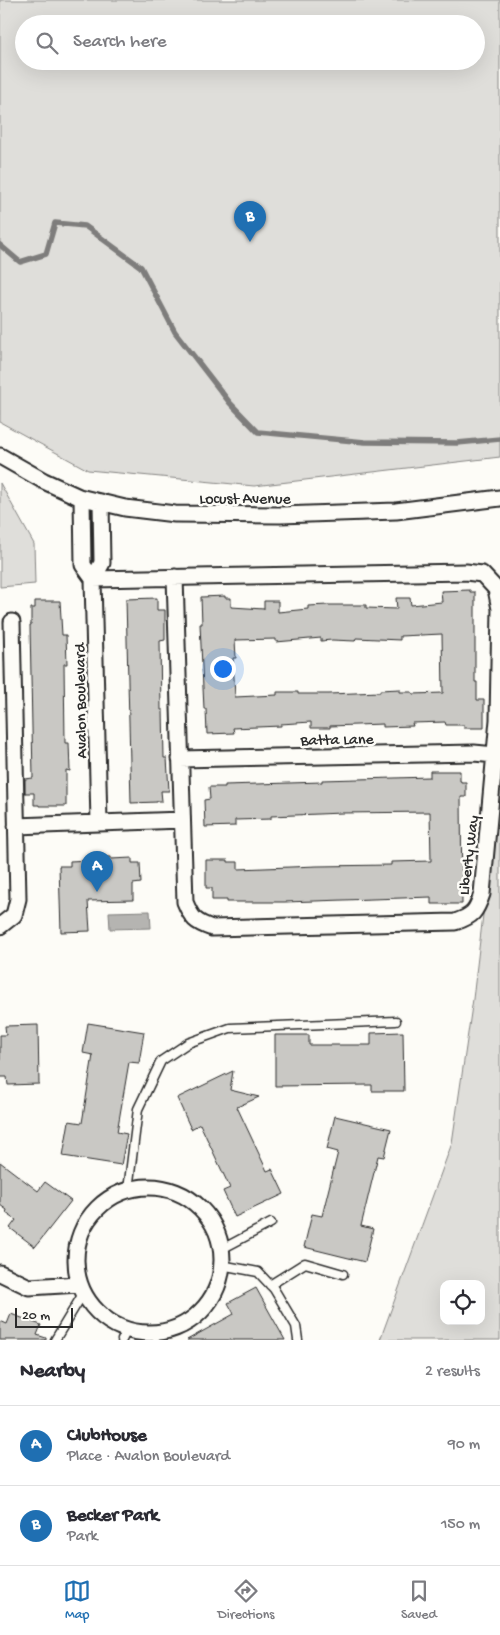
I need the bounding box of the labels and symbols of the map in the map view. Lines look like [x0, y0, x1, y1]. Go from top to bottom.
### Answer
pin: B [234, 201, 266, 242]
street label: Locust Avenue [199, 491, 291, 510]
street label: Avalon Boulevard [72, 641, 93, 759]
your location [210, 656, 236, 682]
street label: Batta Lane [299, 731, 375, 752]
street label: Liberty Way [456, 814, 485, 896]
pin: A [81, 851, 113, 892]
scale bar [15, 1305, 72, 1328]

